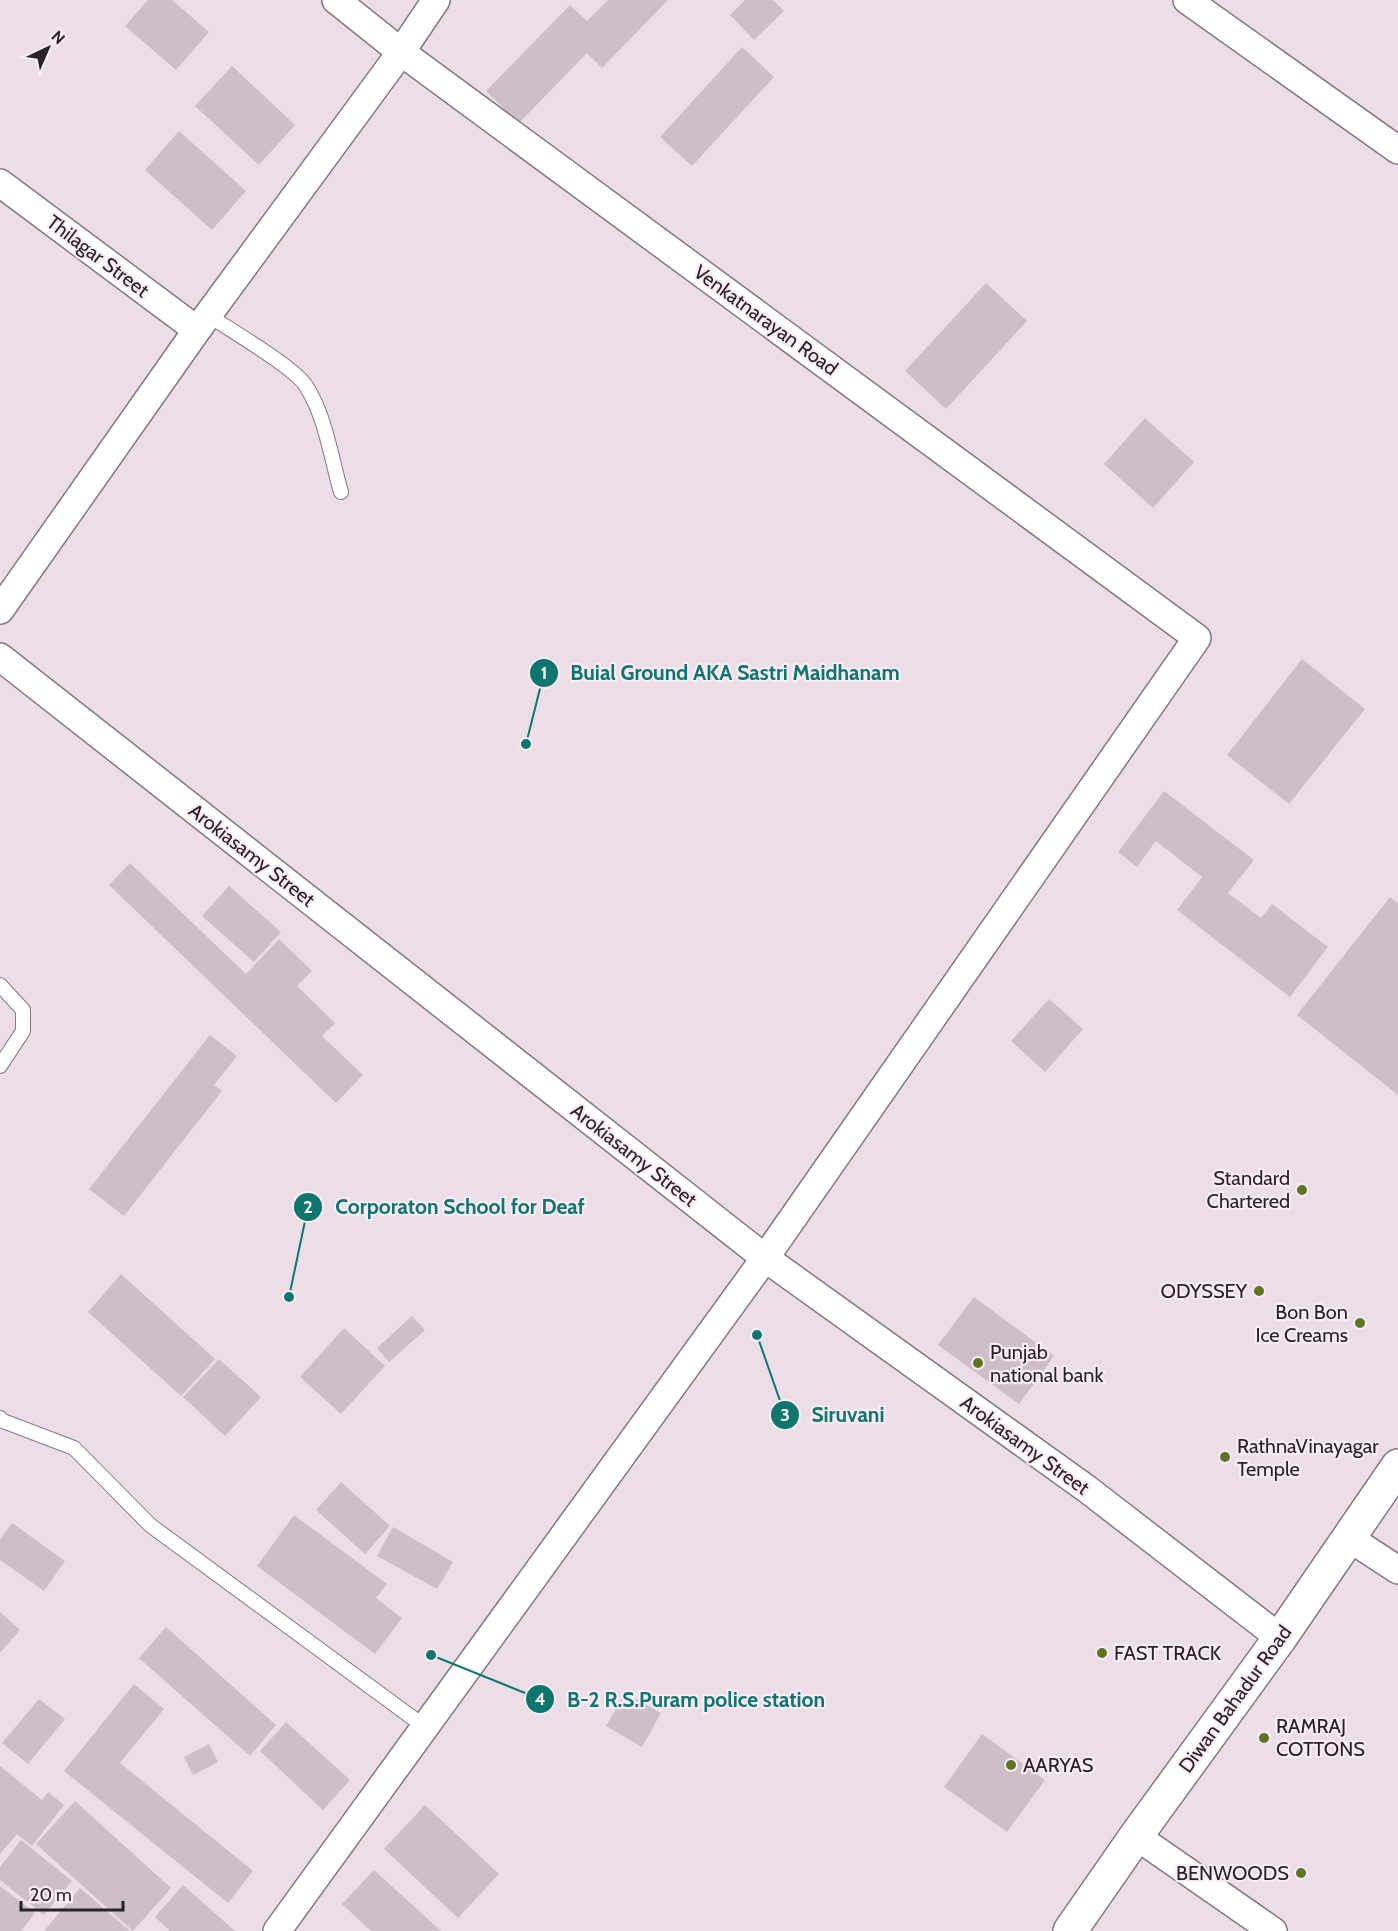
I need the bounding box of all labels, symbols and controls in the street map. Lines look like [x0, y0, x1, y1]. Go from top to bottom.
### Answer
north arrow [18, 18, 78, 78]
text: N [47, 27, 69, 48]
street label: Thilagar Street [42, 210, 154, 302]
street label: Venkatnarayan Road [689, 260, 843, 380]
callout: Buial Ground AKA Sastri Maidhanam [529, 653, 912, 692]
text: Buial Ground AKA Sastri Maidhanam [570, 660, 900, 685]
text: 1 [541, 662, 547, 684]
street label: Arokiasamy Street [184, 798, 320, 912]
street label: Arokiasamy Street [566, 1098, 702, 1212]
place label: Standard Chartered [1207, 1166, 1290, 1213]
marker: Standard Chartered [1295, 1183, 1309, 1197]
callout: Corporaton School for Deaf [293, 1188, 597, 1227]
text: Corporaton School for Deaf [335, 1194, 585, 1219]
text: 2 [303, 1196, 313, 1218]
place label: ODYSSEY [1161, 1279, 1248, 1303]
marker: ODYSSEY [1252, 1284, 1266, 1298]
place label: Bon Bon Ice Creams [1256, 1300, 1348, 1347]
marker: Bon Bon Ice Creams [1353, 1316, 1367, 1330]
place label: Punjab national bank [990, 1340, 1103, 1387]
marker: Punjab national bank [971, 1356, 985, 1370]
street label: Arokiasamy Street [956, 1390, 1094, 1500]
callout: Siruvani [770, 1396, 897, 1435]
text: Siruvani [811, 1402, 885, 1427]
text: 3 [780, 1404, 790, 1426]
place label: RathnaVinayagar Temple [1237, 1434, 1379, 1481]
marker: RathnaVinayagar Temple [1218, 1450, 1232, 1464]
street label: Diwan Bahadur Road [1174, 1621, 1296, 1777]
place label: FAST TRACK [1114, 1641, 1222, 1665]
marker: FAST TRACK [1095, 1646, 1109, 1660]
callout: B-2 R.S.Puram police station [525, 1680, 837, 1719]
text: B-2 R.S.Puram police station [567, 1687, 825, 1712]
text: 4 [534, 1688, 546, 1710]
place label: RAMRAJ COTTONS [1276, 1714, 1365, 1761]
marker: RAMRAJ COTTONS [1257, 1731, 1271, 1745]
place label: AARYAS [1023, 1753, 1094, 1777]
marker: AARYAS [1004, 1758, 1018, 1772]
place label: BENWOODS [1176, 1861, 1289, 1885]
marker: BENWOODS [1294, 1866, 1308, 1880]
scale bar [21, 1874, 123, 1912]
text: 20 m [30, 1884, 72, 1906]

